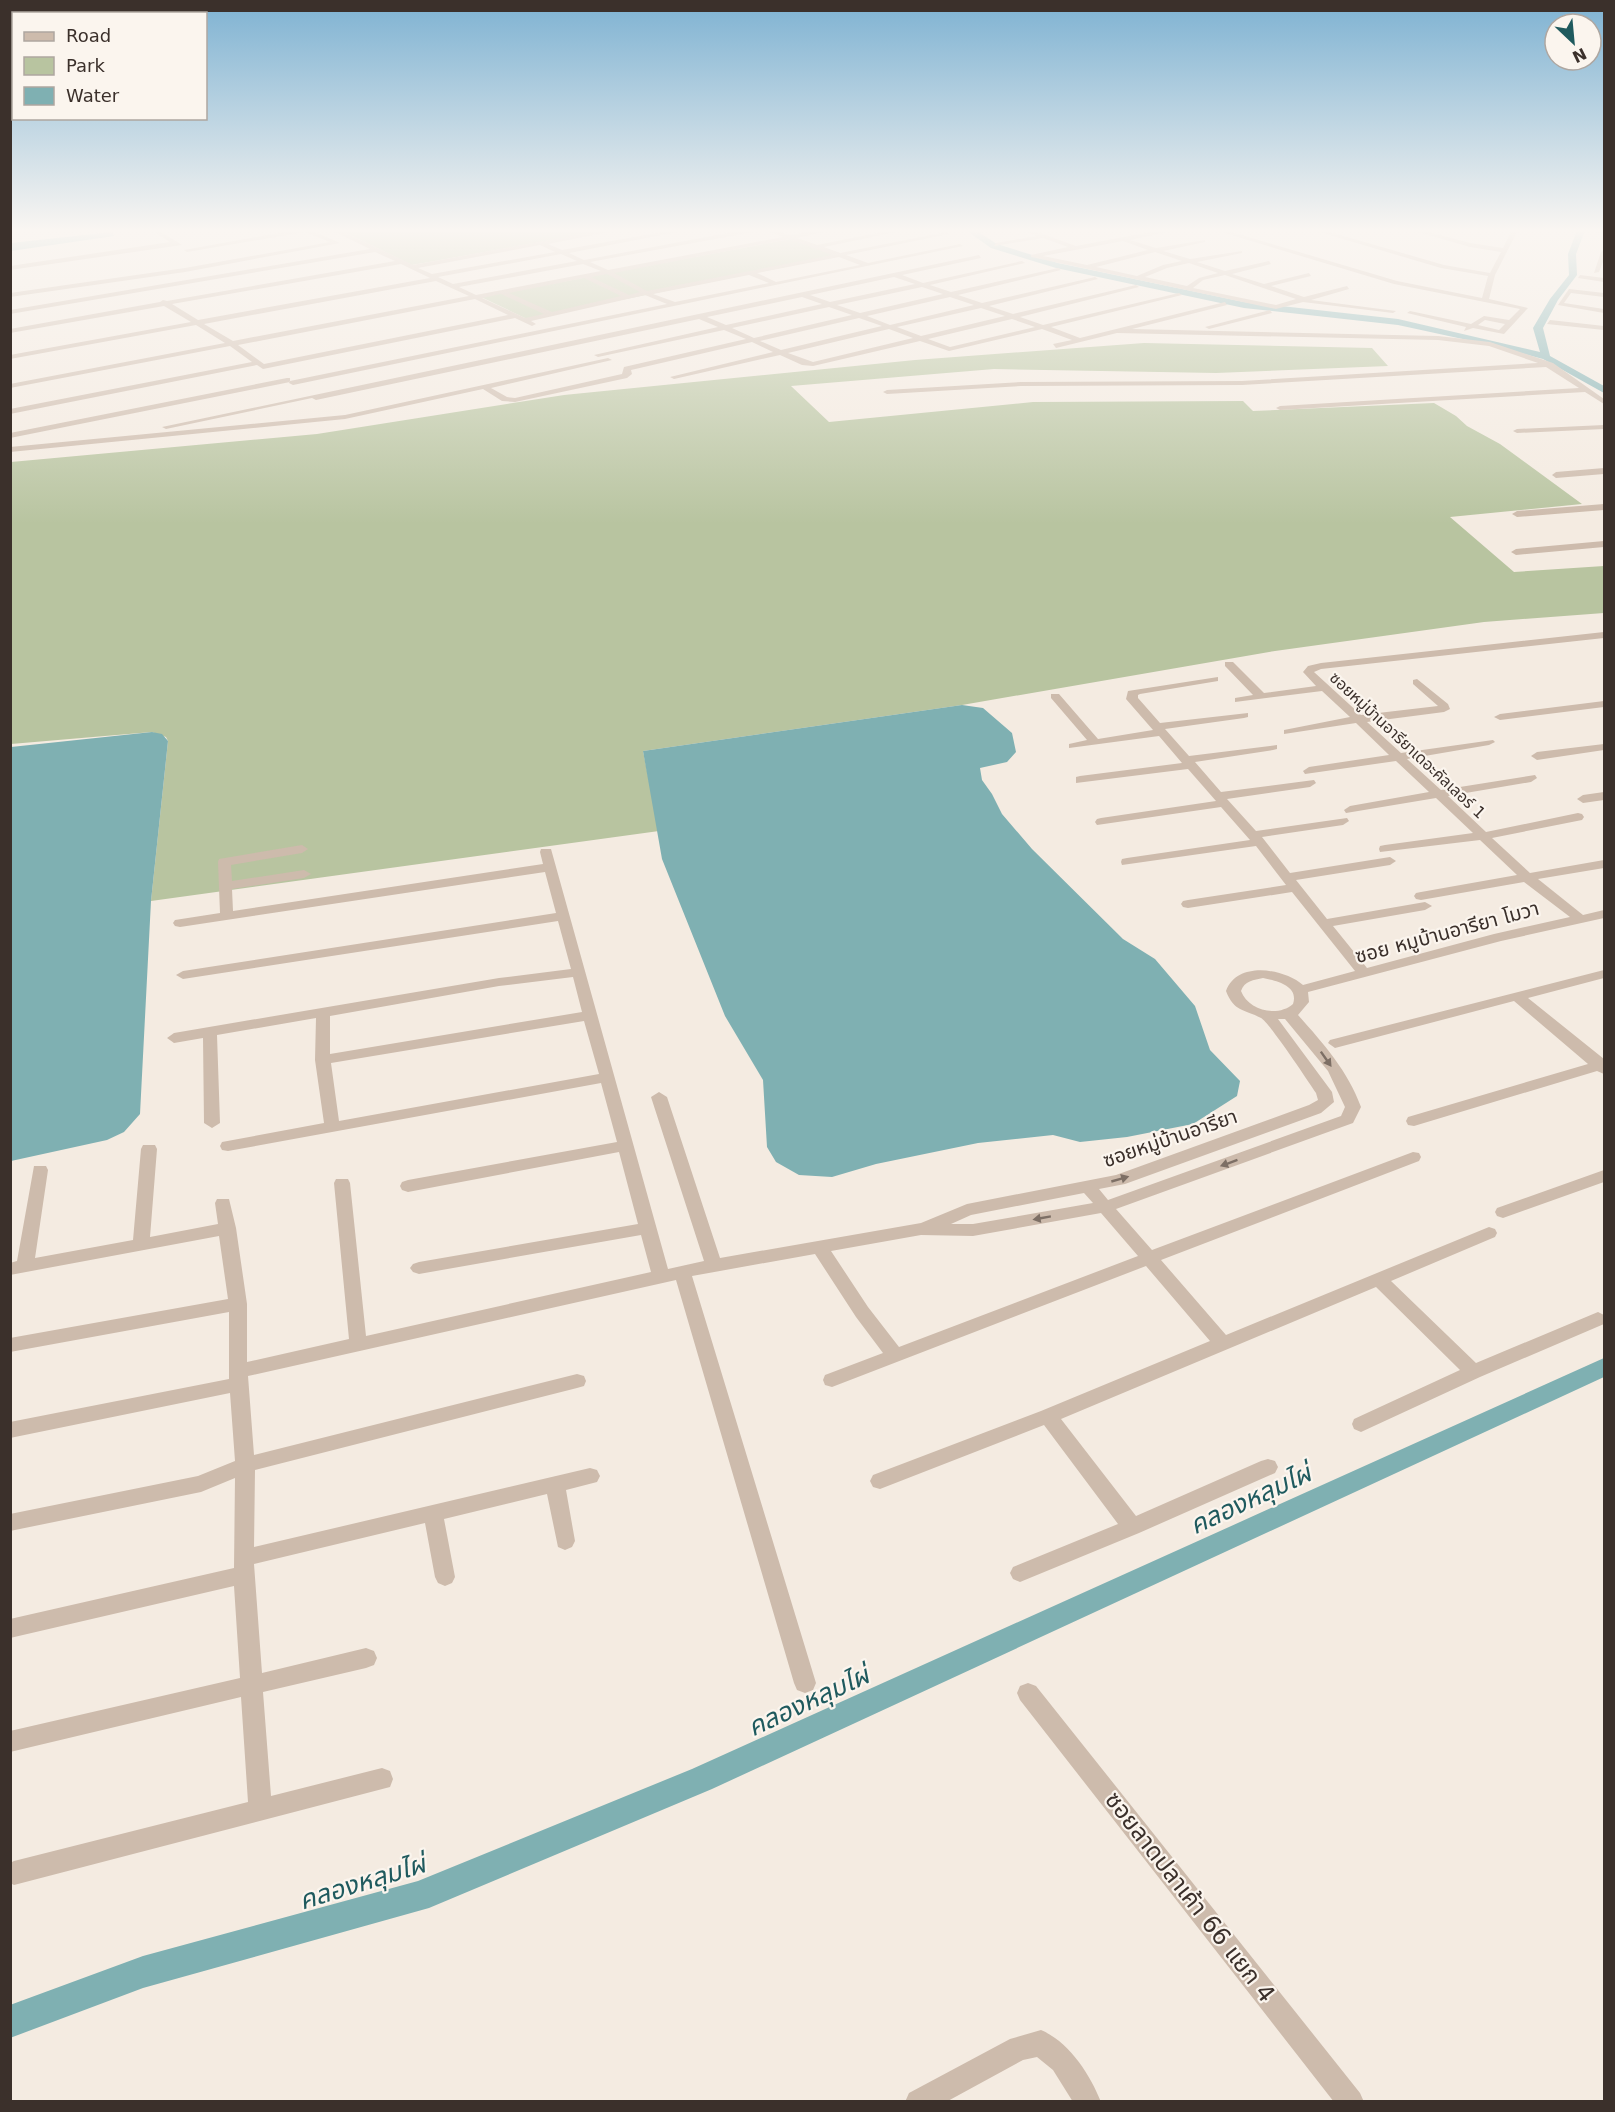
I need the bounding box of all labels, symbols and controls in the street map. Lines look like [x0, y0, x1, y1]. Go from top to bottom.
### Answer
legend [12, 12, 207, 120]
north arrow [1543, 12, 1603, 72]
text: Road [66, 25, 111, 46]
text: N [1569, 44, 1590, 67]
text: Park [66, 55, 105, 76]
text: Water [66, 85, 120, 106]
street label: ซอยหมู่บ้านอารียาเดอะคัลเลอร์ 1 [1326, 668, 1490, 823]
street label: ซอย หมูบ้านอารียา โมวา [1352, 896, 1542, 969]
one-way arrow [1320, 1051, 1331, 1067]
street label: ซอยหมู่บ้านอารียา [1100, 1104, 1241, 1173]
one-way arrow [1219, 1158, 1237, 1168]
one-way arrow [1111, 1174, 1129, 1183]
one-way arrow [1033, 1214, 1052, 1223]
water label: คลองหลุมไผ่ [1185, 1456, 1320, 1541]
water label: คลองหลุมไผ่ [743, 1658, 878, 1743]
street label: ซอยลาดปลาเค้า 66 แยก 4 [1099, 1786, 1281, 2008]
water label: คลองหลุมไผ่ [295, 1847, 433, 1916]

